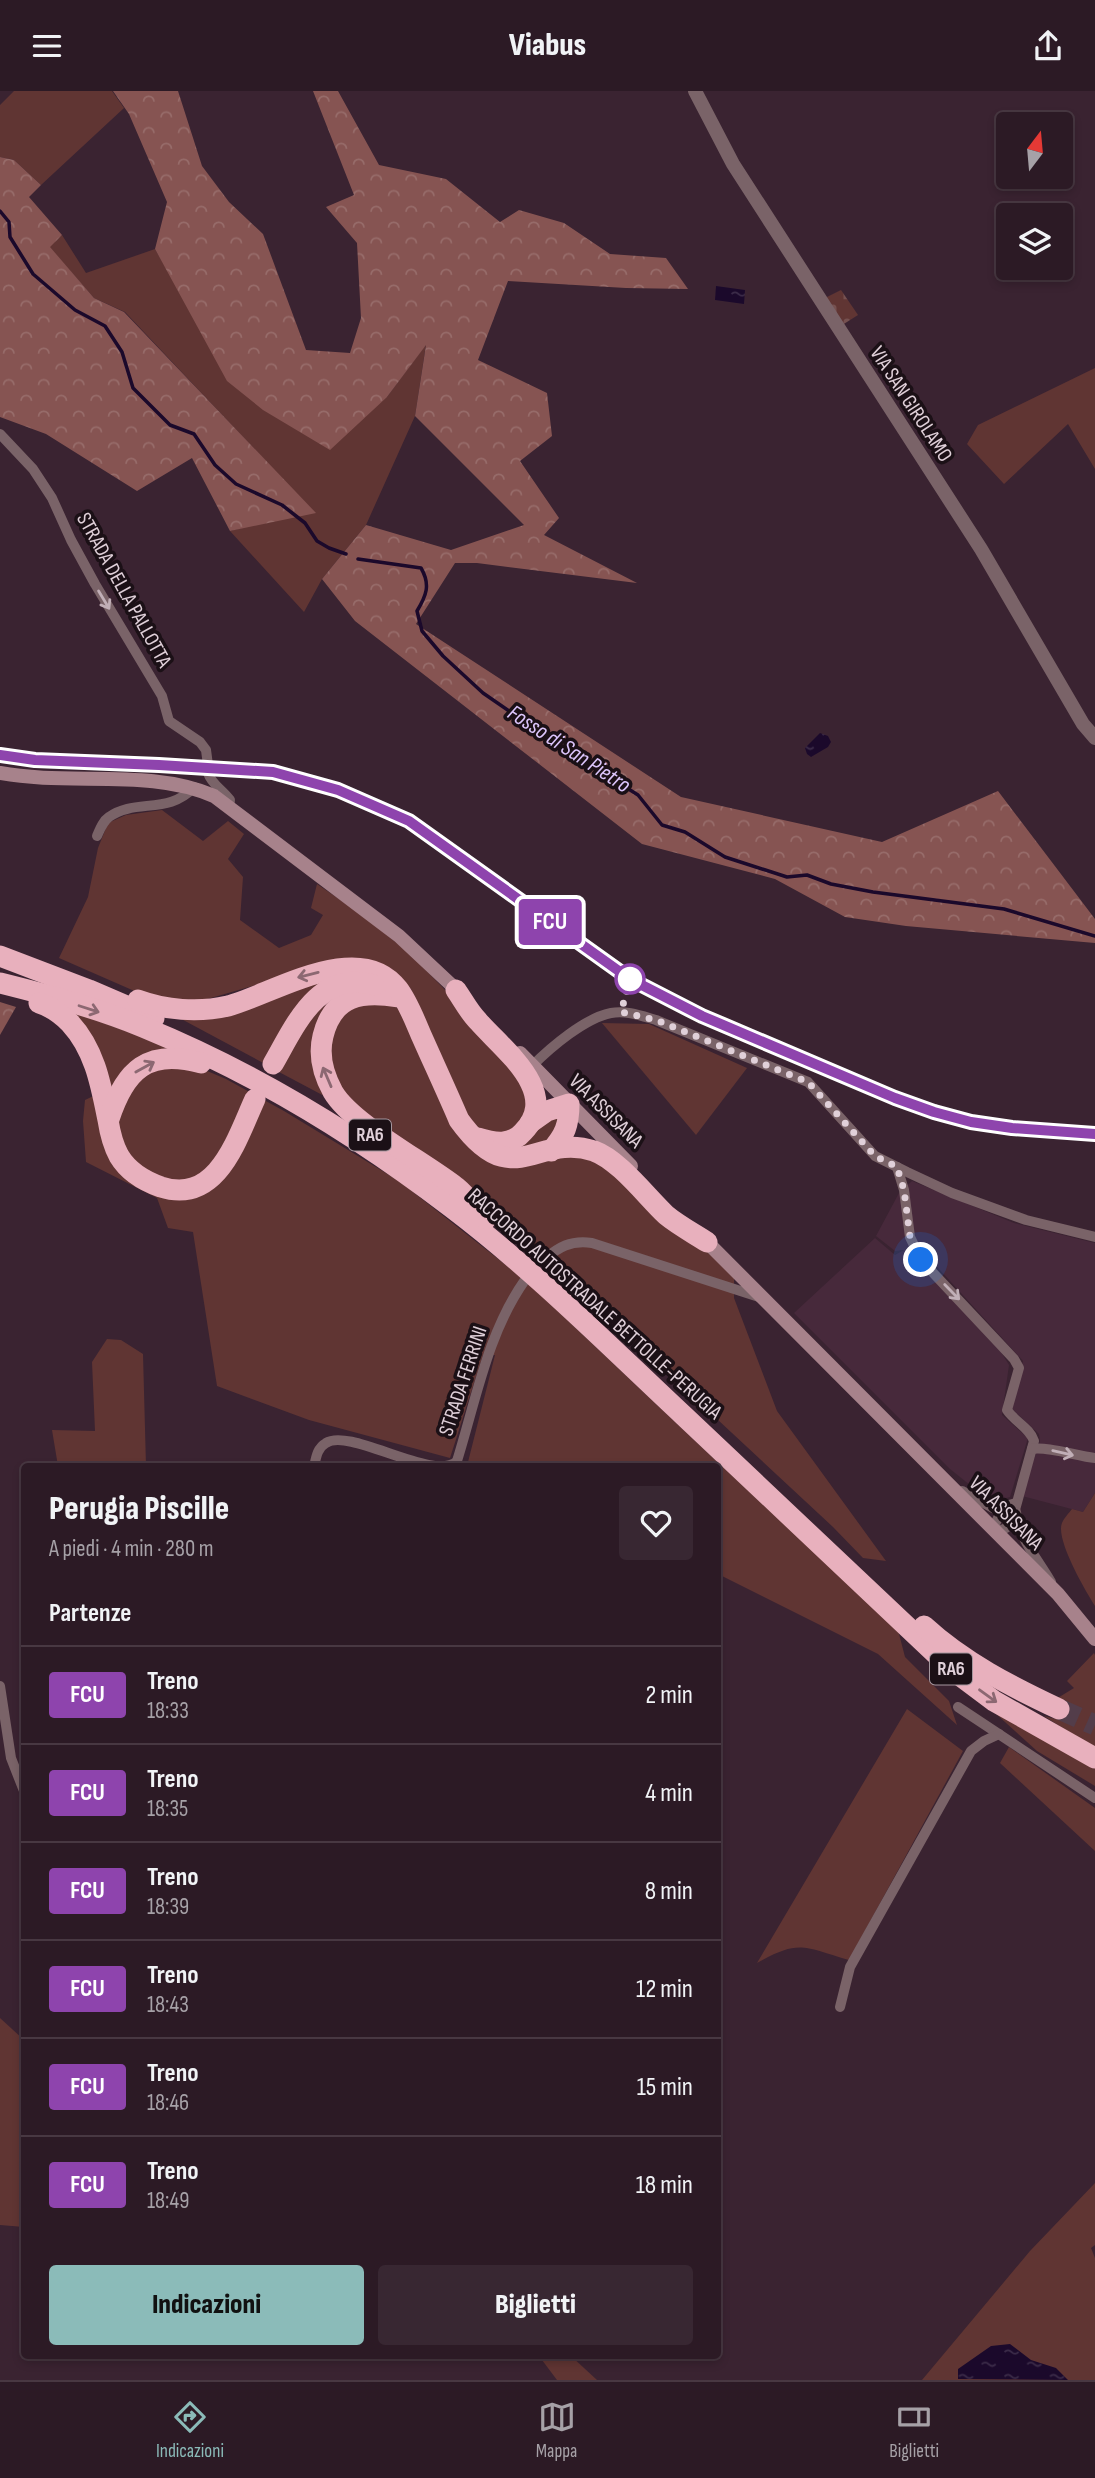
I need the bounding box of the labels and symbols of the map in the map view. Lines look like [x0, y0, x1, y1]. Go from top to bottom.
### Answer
north arrow [996, 112, 1073, 189]
street label: VIA SAN GIROLAMO [864, 342, 958, 466]
street label: STRADA DELLA PALLOTTA [71, 508, 177, 673]
one-way arrow [98, 589, 112, 609]
water label: Fosso di San Pietro [502, 699, 636, 799]
line badge: FCU [510, 899, 590, 945]
unlabelled marker [615, 964, 645, 994]
one-way arrow [297, 969, 320, 982]
one-way arrow [78, 1003, 100, 1016]
one-way arrow [134, 1059, 154, 1073]
one-way arrow [320, 1067, 333, 1089]
street label: VIA ASSISANA [564, 1069, 649, 1154]
road number: RA6 [349, 1119, 391, 1151]
street label: RACCORDO AUTOSTRADALE BETTOLLE-PERUGIA [463, 1183, 728, 1425]
your location [903, 1242, 938, 1277]
one-way arrow [944, 1284, 961, 1301]
street label: STRADA FERRINI [434, 1323, 492, 1439]
one-way arrow [1051, 1447, 1074, 1460]
street label: VIA ASSISANA [964, 1471, 1049, 1556]
road number: RA6 [930, 1653, 972, 1685]
one-way arrow [978, 1689, 997, 1704]

